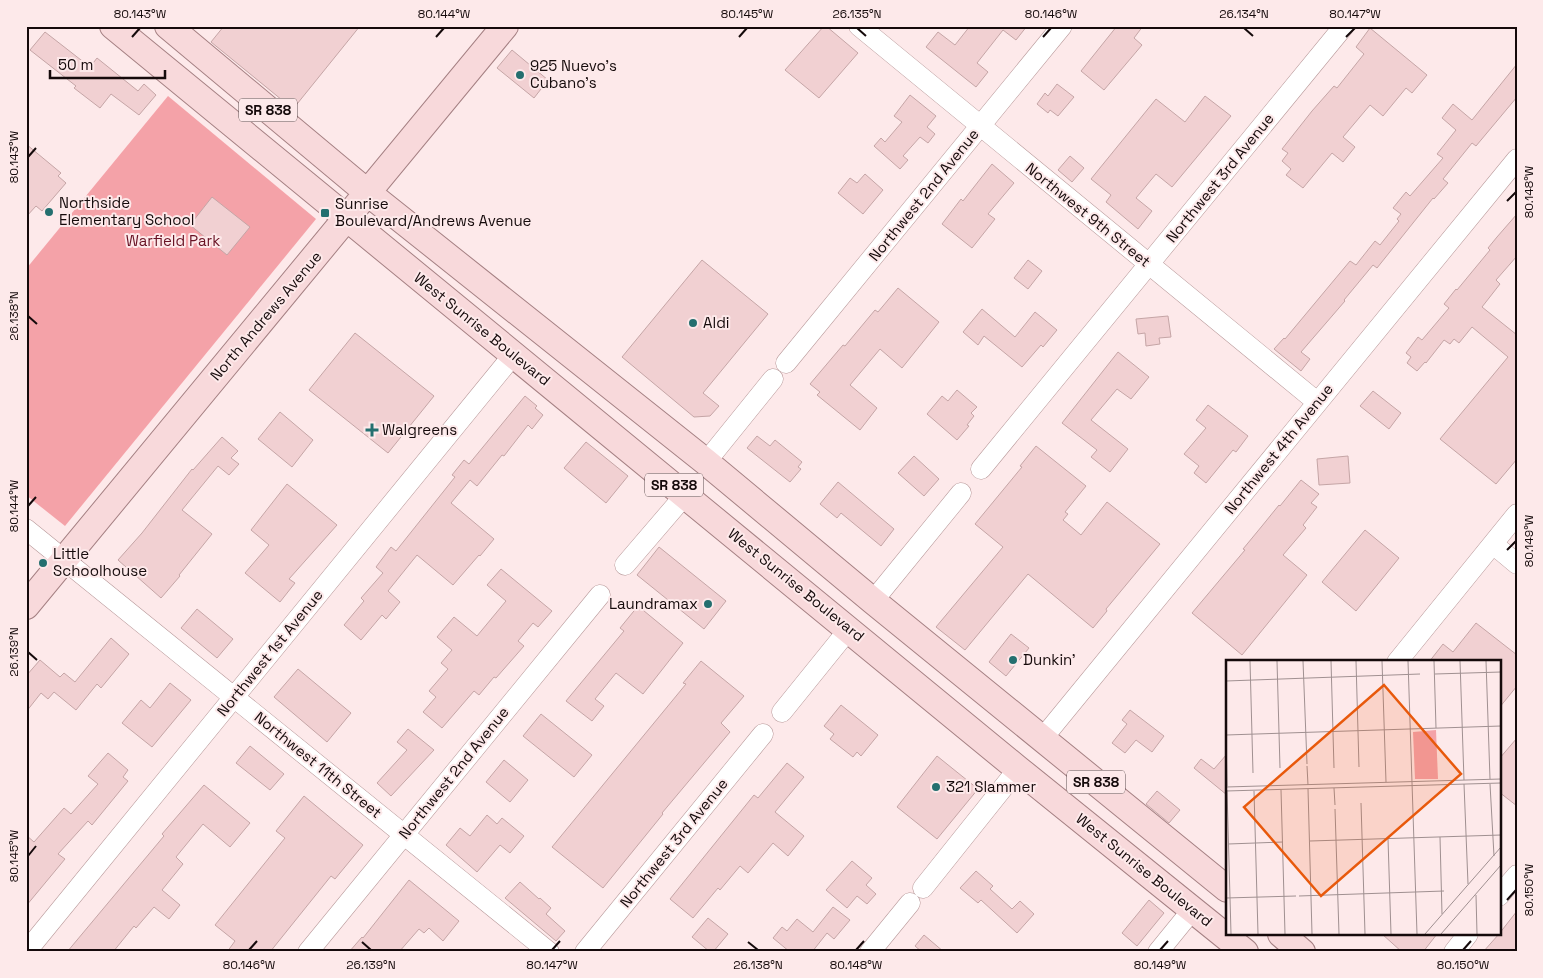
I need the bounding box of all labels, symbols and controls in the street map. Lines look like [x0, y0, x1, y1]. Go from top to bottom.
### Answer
text: 80.143°W [114, 6, 167, 22]
text: 80.144°W [418, 6, 471, 22]
text: 80.145°W [721, 6, 774, 22]
text: 26.135°N [832, 6, 882, 22]
text: 80.146°W [1025, 6, 1078, 22]
text: 26.134°N [1219, 6, 1269, 22]
text: 80.147°W [1329, 6, 1381, 22]
scale bar [50, 48, 165, 80]
text: 50 m [58, 55, 93, 74]
place label: 925 Nuevo's Cubano's [530, 56, 617, 92]
marker: 925 Nuevo's Cubano's [514, 69, 526, 81]
road number: SR 838 [239, 98, 297, 122]
street label: Northwest 3rd Avenue [1162, 109, 1278, 246]
street label: Northwest 2nd Avenue [864, 125, 983, 265]
text: 80.143°W [6, 130, 22, 183]
street label: Northwest 9th Street [1022, 158, 1155, 271]
text: 80.148°W [1521, 165, 1537, 218]
place label: Northside Elementary School [59, 193, 195, 229]
place label: Sunrise Boulevard/Andrews Avenue [335, 194, 532, 230]
marker: Northside Elementary School [43, 206, 55, 218]
marker: Sunrise Boulevard/Andrews Avenue [319, 207, 331, 219]
park label: Warfield Park [126, 231, 220, 250]
street label: North Andrews Avenue [206, 247, 326, 384]
street label: West Sunrise Boulevard [410, 268, 554, 389]
text: 26.138°N [6, 291, 22, 341]
place label: Aldi [703, 313, 729, 332]
marker: Aldi [687, 317, 699, 329]
street label: Northwest 4th Avenue [1220, 380, 1337, 518]
place label: Walgreens [382, 420, 457, 439]
marker: Walgreens [366, 424, 378, 436]
road number: SR 838 [645, 474, 703, 496]
text: 80.144°W [6, 479, 22, 532]
text: 80.149°W [1521, 514, 1537, 567]
street label: West Sunrise Boulevard [724, 524, 868, 645]
place label: Little Schoolhouse [53, 544, 147, 580]
marker: Little Schoolhouse [37, 557, 49, 569]
street label: Northwest 1st Avenue [213, 585, 327, 720]
place label: Laundramax [609, 594, 698, 613]
marker: Laundramax [702, 598, 714, 610]
text: 26.139°N [6, 627, 22, 677]
place label: Dunkin' [1023, 650, 1076, 669]
marker: Dunkin' [1007, 654, 1019, 666]
inset map [1226, 660, 1500, 936]
street label: Northwest 2nd Avenue [394, 703, 513, 843]
street label: Northwest 11th Street [251, 707, 386, 822]
road number: SR 838 [1067, 770, 1125, 794]
street label: Northwest 3rd Avenue [616, 774, 732, 911]
place label: 321 Slammer [946, 777, 1036, 796]
marker: 321 Slammer [930, 781, 942, 793]
street label: West Sunrise Boulevard [1072, 809, 1216, 930]
text: 80.145°W [6, 829, 22, 882]
text: 80.150°W [1521, 863, 1537, 916]
text: 80.146°W [223, 957, 276, 973]
text: 26.139°N [346, 957, 396, 973]
text: 80.147°W [526, 957, 578, 973]
text: 26.138°N [733, 957, 783, 973]
text: 80.148°W [830, 957, 883, 973]
text: 80.149°W [1134, 957, 1187, 973]
text: 80.150°W [1437, 957, 1490, 973]

